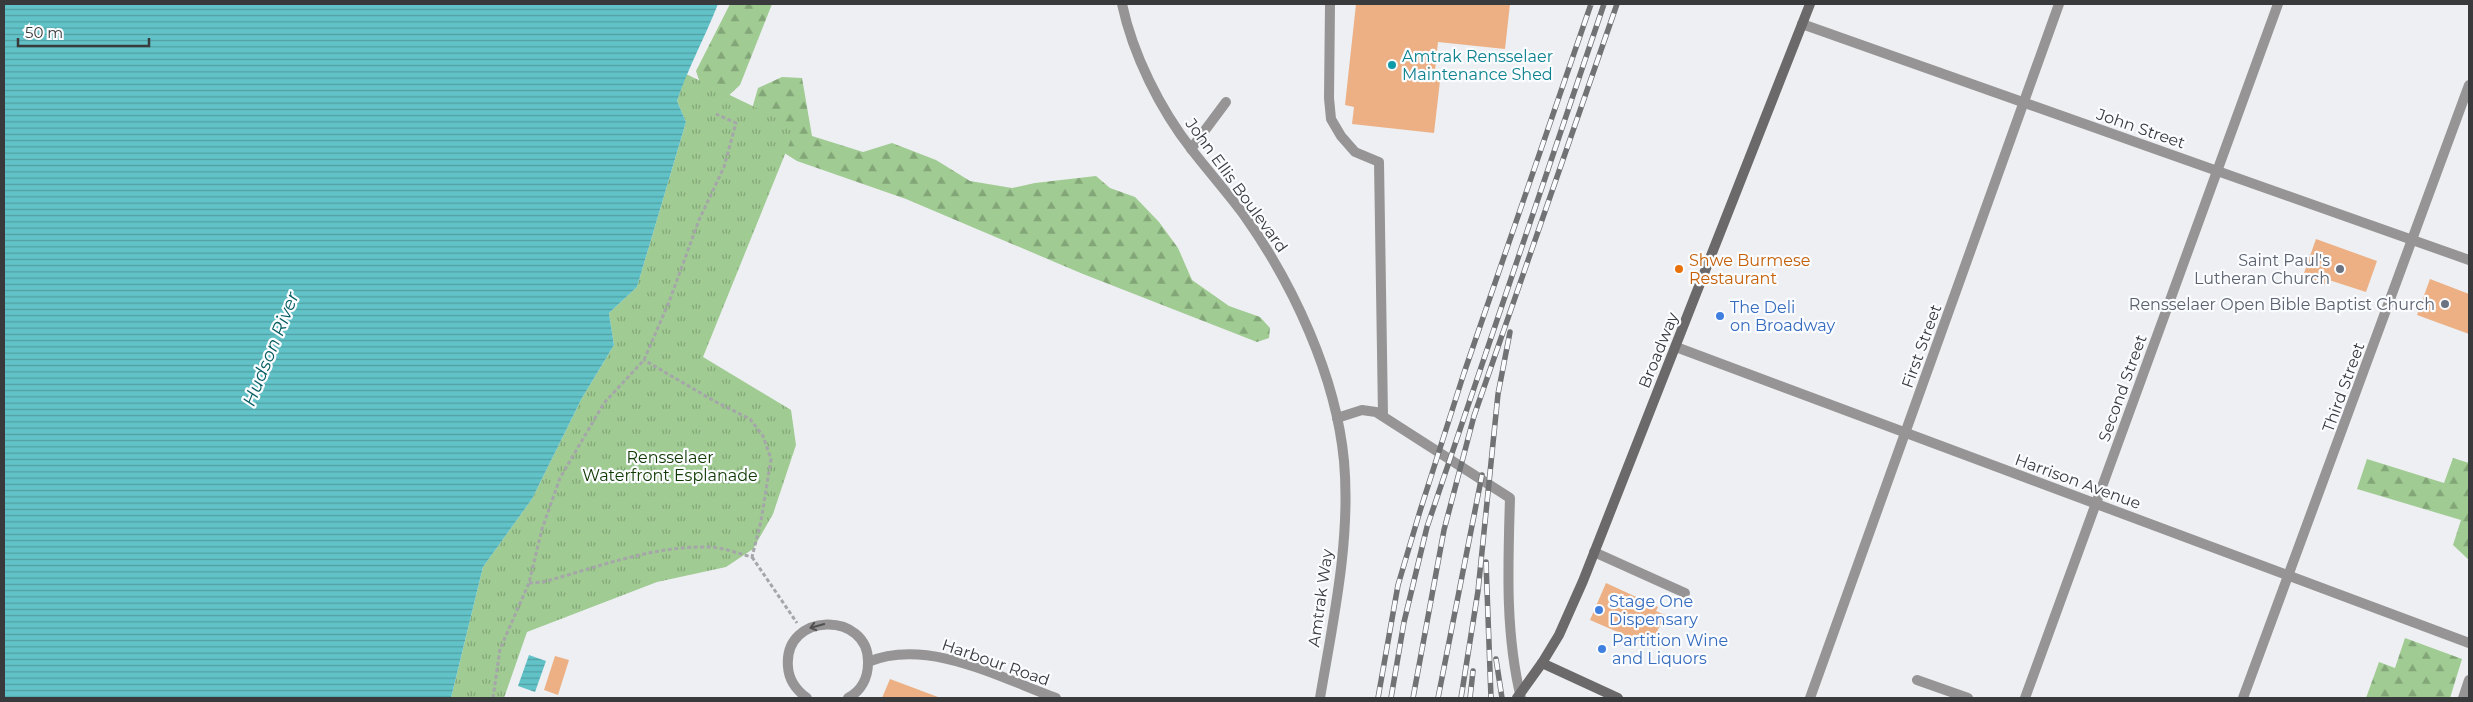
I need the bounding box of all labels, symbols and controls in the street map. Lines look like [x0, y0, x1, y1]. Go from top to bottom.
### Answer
scale bar [18, 15, 149, 47]
text: 50 m [25, 23, 63, 42]
place label: Amtrak Rensselaer Maintenance Shed [1402, 47, 1553, 84]
marker: Amtrak Rensselaer Maintenance Shed [1386, 59, 1398, 71]
street label: John Street [2093, 104, 2188, 153]
street label: John Ellis Boulevard [1181, 114, 1292, 256]
place label: Shwe Burmese Restaurant [1689, 251, 1810, 288]
place label: Saint Paul's Lutheran Church [2194, 251, 2330, 288]
marker: Shwe Burmese Restaurant [1673, 263, 1685, 275]
marker: Saint Paul's Lutheran Church [2334, 263, 2346, 275]
water label: Hudson River [238, 288, 304, 409]
place label: Rensselaer Open Bible Baptist Church [2129, 295, 2435, 314]
place label: The Deli on Broadway [1730, 298, 1835, 335]
marker: Rensselaer Open Bible Baptist Church [2439, 298, 2451, 310]
street label: First Street [1898, 301, 1946, 391]
street label: Broadway [1635, 309, 1682, 391]
marker: The Deli on Broadway [1714, 310, 1726, 322]
street label: Second Street [2094, 332, 2151, 444]
street label: Third Street [2318, 339, 2369, 435]
park label: Rensselaer Waterfront Esplanade [582, 448, 758, 485]
street label: Harrison Avenue [2012, 450, 2143, 513]
street label: Amtrak Way [1304, 548, 1337, 648]
place label: Stage One Dispensary [1609, 592, 1698, 629]
marker: Stage One Dispensary [1593, 604, 1605, 616]
one-way arrow [809, 622, 825, 632]
place label: Partition Wine and Liquors [1612, 631, 1728, 668]
street label: Harbour Road [939, 635, 1052, 690]
marker: Partition Wine and Liquors [1596, 643, 1608, 655]

